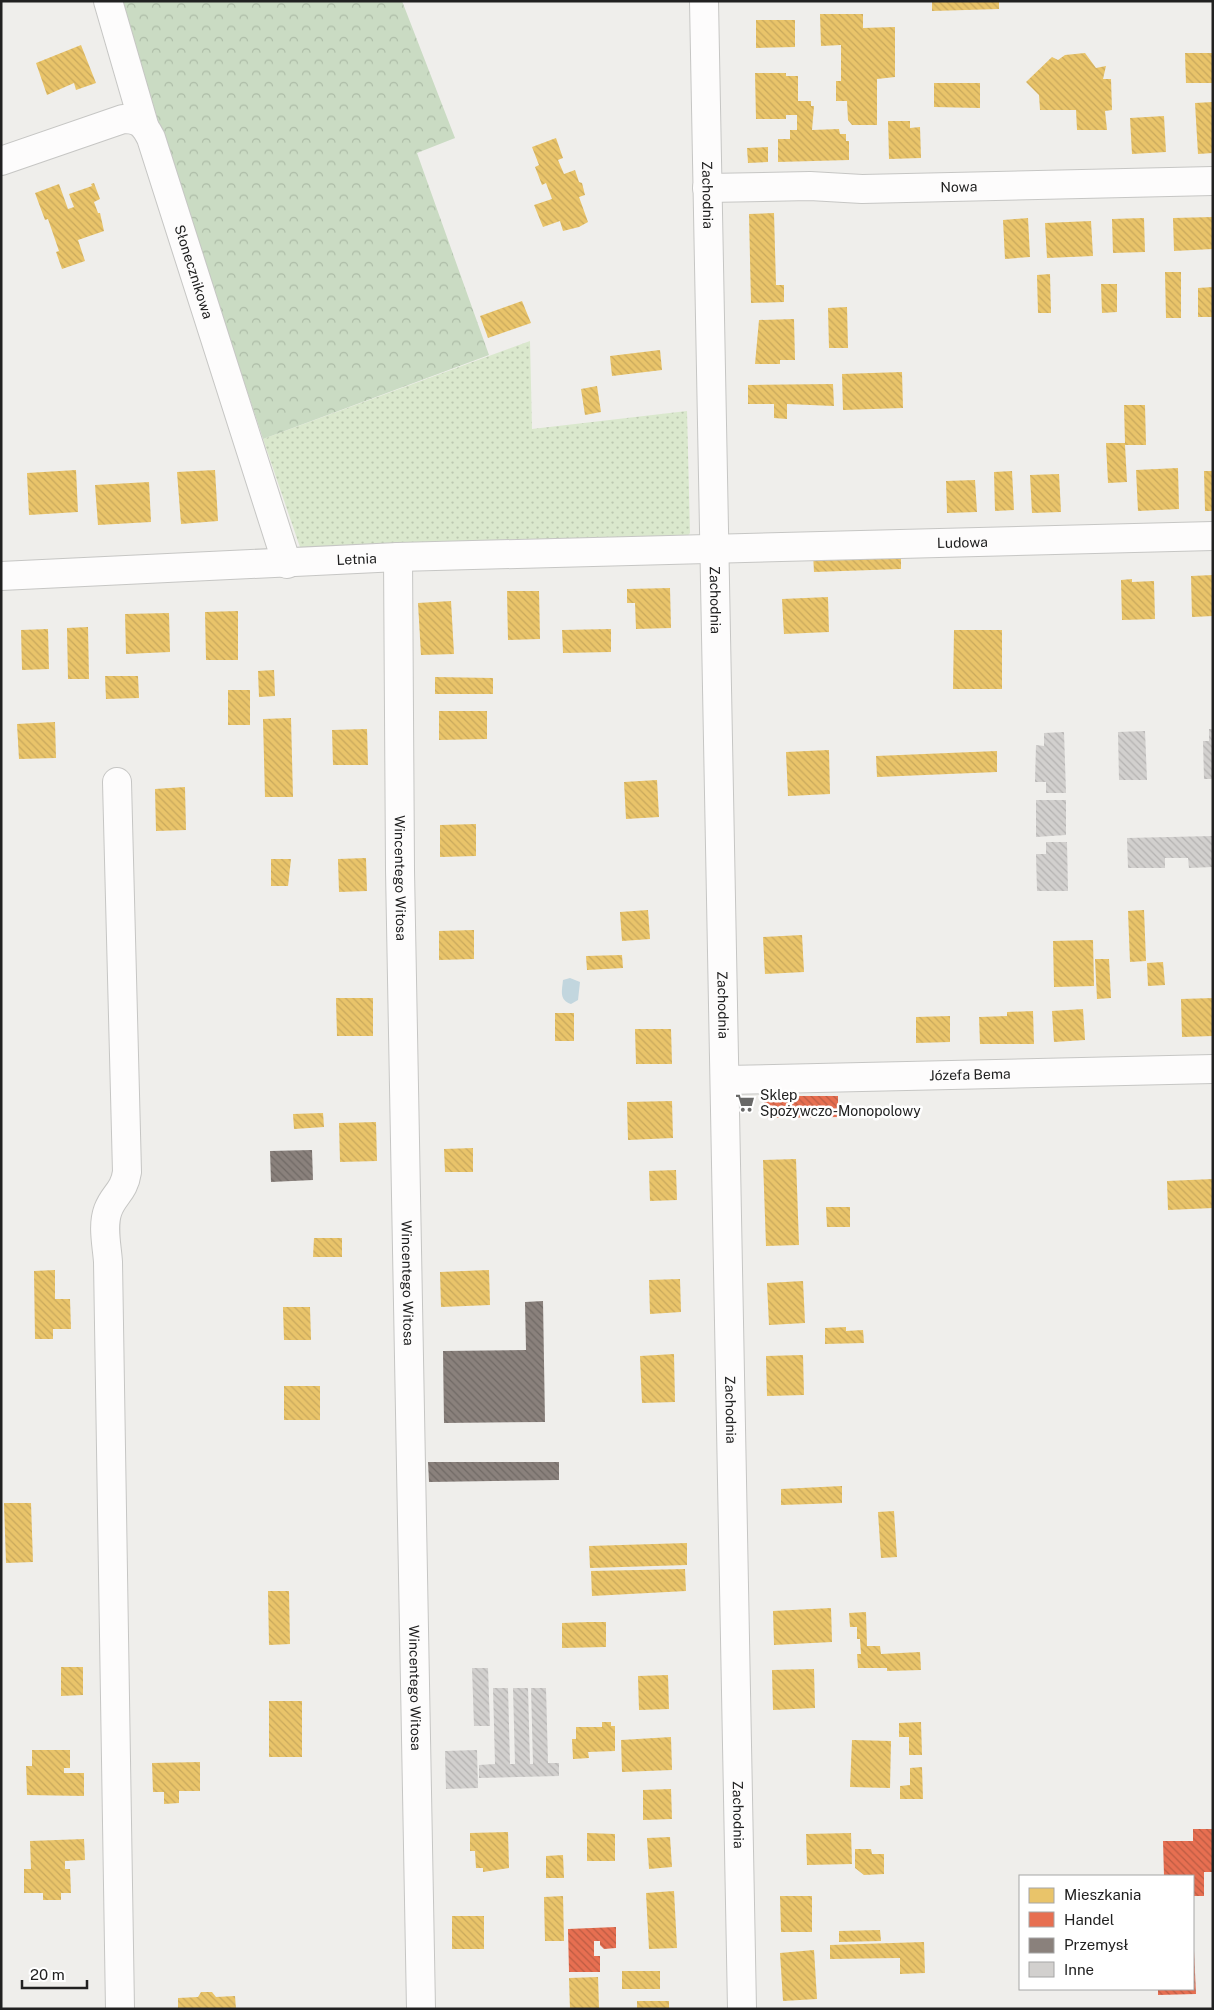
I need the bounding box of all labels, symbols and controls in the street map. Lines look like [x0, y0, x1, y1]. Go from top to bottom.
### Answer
street label: Zachodnia [699, 161, 716, 229]
street label: Nowa [940, 178, 977, 195]
street label: Słonecznikowa [171, 223, 216, 321]
street label: Ludowa [937, 534, 988, 551]
street label: Letnia [336, 550, 377, 568]
street label: Zachodnia [707, 566, 724, 634]
street label: Wincentego Witosa [392, 815, 409, 941]
street label: Zachodnia [714, 971, 732, 1039]
street label: Józefa Bema [929, 1066, 1011, 1083]
place label: Sklep Spożywczo-Monopolowy [760, 1087, 921, 1119]
supermarket icon: Sklep Spożywczo-Monopolowy [734, 1092, 756, 1114]
street label: Wincentego Witosa [398, 1220, 417, 1346]
street label: Zachodnia [722, 1376, 739, 1444]
street label: Wincentego Witosa [406, 1625, 424, 1751]
street label: Zachodnia [730, 1781, 747, 1849]
legend [1019, 1875, 1194, 1990]
text: Mieszkania [1064, 1886, 1141, 1903]
text: Handel [1064, 1911, 1114, 1928]
text: Przemysł [1064, 1936, 1129, 1953]
scale bar [22, 1958, 88, 1990]
text: Inne [1064, 1961, 1094, 1978]
text: 20 m [30, 1966, 65, 1983]

